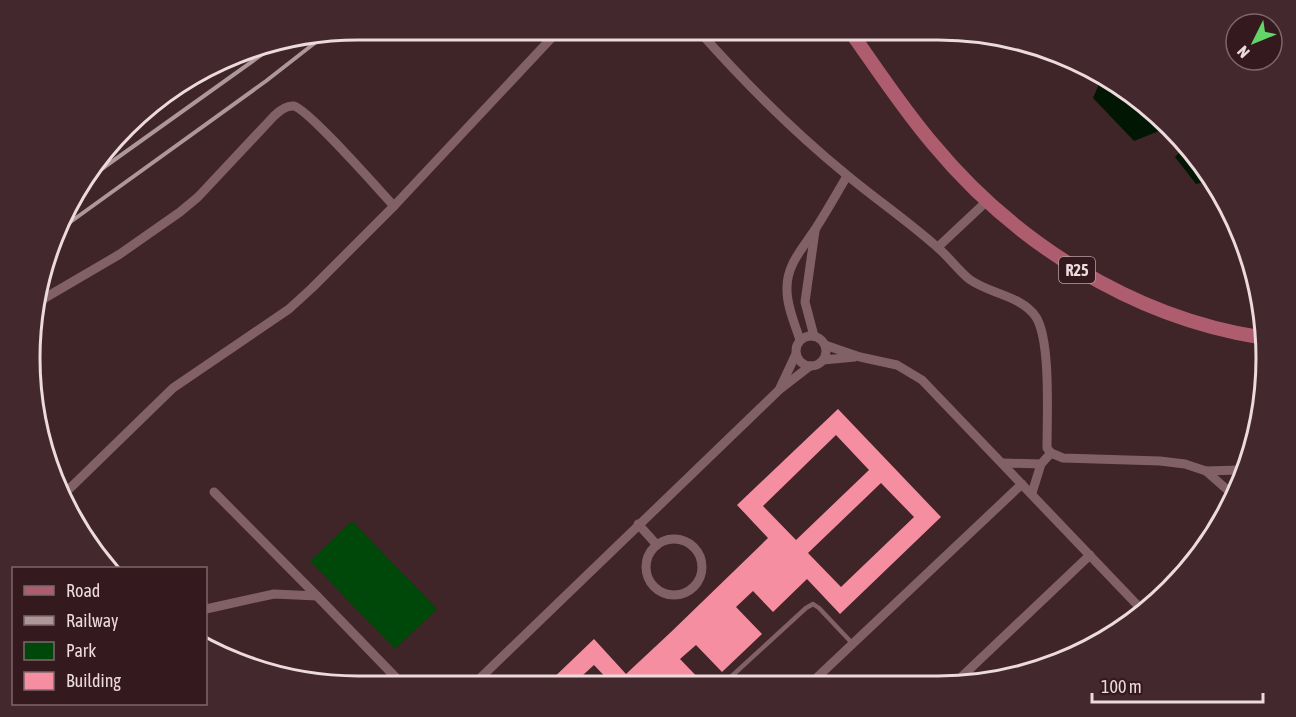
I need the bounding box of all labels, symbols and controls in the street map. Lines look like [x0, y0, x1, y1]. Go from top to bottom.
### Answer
north arrow [1224, 12, 1284, 72]
text: N [1233, 43, 1253, 62]
road number: R25 [1059, 257, 1095, 283]
legend [12, 567, 207, 705]
text: Road [66, 580, 100, 601]
text: Railway [66, 610, 118, 631]
text: Park [66, 640, 96, 661]
scale bar [1092, 666, 1263, 704]
text: Building [66, 670, 121, 691]
text: 100 m [1101, 676, 1142, 697]

